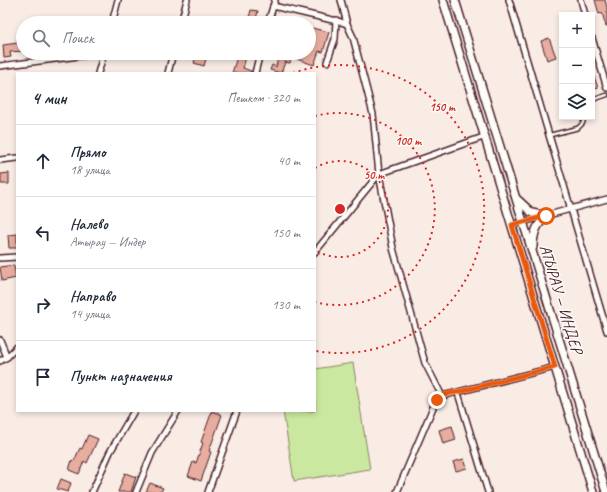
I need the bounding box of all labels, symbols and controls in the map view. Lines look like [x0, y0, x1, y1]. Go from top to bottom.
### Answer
map controls [559, 12, 595, 120]
button: + [559, 12, 595, 48]
search box [16, 16, 316, 60]
icon: search [30, 27, 52, 49]
text: Поиск [62, 29, 94, 48]
button: − [559, 48, 595, 84]
button: layers [559, 84, 595, 120]
text: 4 мин [32, 88, 67, 109]
text: Пешком · 320 m [227, 90, 300, 106]
text: 150 m [429, 99, 456, 115]
text: 100 m [395, 133, 422, 149]
text: Прямо [70, 143, 106, 162]
icon: ahead [32, 150, 54, 172]
text: 40 m [278, 153, 300, 169]
text: 18 улица [70, 162, 110, 178]
text: 50 m [364, 167, 385, 183]
centre of rings [333, 202, 347, 216]
route start [537, 207, 555, 225]
text: Налево [70, 215, 108, 234]
icon: left [32, 222, 54, 244]
text: 150 m [272, 225, 300, 241]
text: Атырау — Индер [70, 234, 146, 250]
street label: АТЫРАУ — ИНДЕР [535, 242, 588, 359]
text: Направо [70, 287, 116, 306]
icon: right [32, 294, 54, 316]
text: 130 m [272, 297, 300, 313]
text: 14 улица [70, 306, 110, 322]
icon: arrive [32, 366, 54, 388]
text: Пункт назначения [70, 367, 172, 386]
route end [428, 391, 446, 409]

